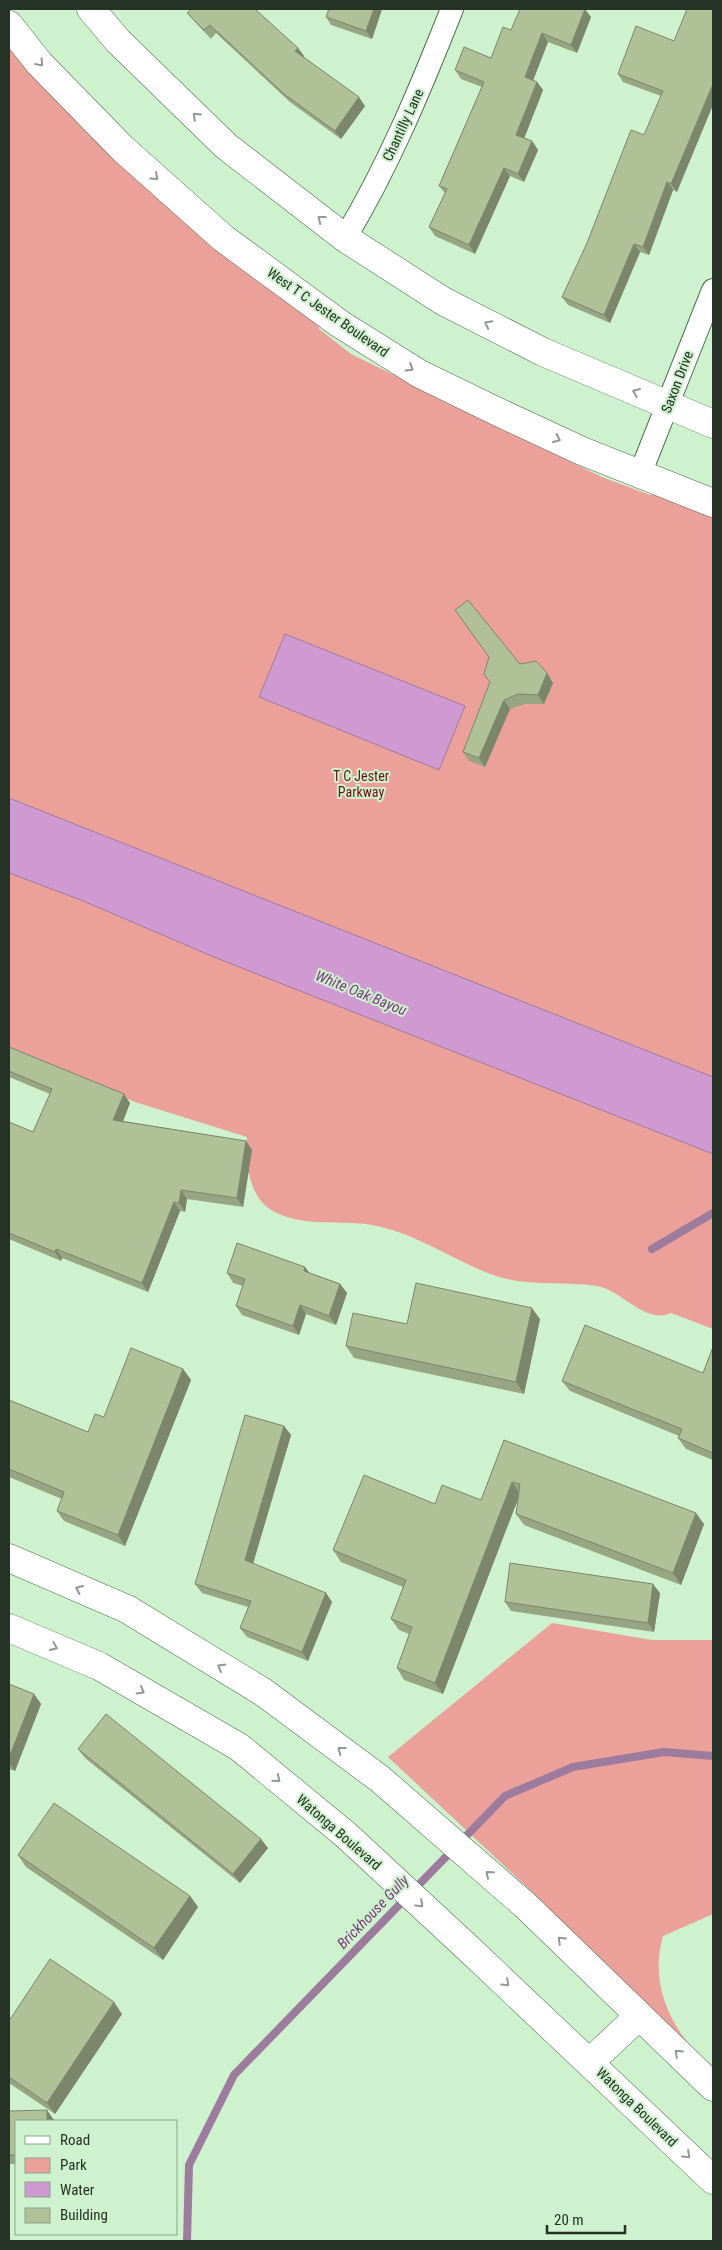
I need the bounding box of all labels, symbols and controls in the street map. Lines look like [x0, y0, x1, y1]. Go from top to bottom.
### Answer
one-way arrow [34, 57, 43, 66]
street label: Chantilly Lane [379, 86, 427, 164]
one-way arrow [193, 113, 202, 122]
one-way arrow [149, 171, 158, 180]
one-way arrow [318, 217, 327, 225]
street label: West T C Jester Boulevard [264, 264, 392, 360]
one-way arrow [484, 320, 493, 330]
street label: Saxon Drive [658, 348, 696, 415]
one-way arrow [405, 362, 414, 372]
one-way arrow [632, 388, 641, 399]
one-way arrow [551, 433, 560, 443]
park label: T C Jester Parkway [333, 768, 389, 800]
water label: White Oak Bayou [313, 967, 409, 1019]
one-way arrow [75, 1584, 84, 1595]
one-way arrow [49, 1640, 58, 1651]
one-way arrow [218, 1663, 227, 1673]
one-way arrow [136, 1684, 145, 1694]
one-way arrow [337, 1747, 347, 1756]
one-way arrow [271, 1773, 280, 1781]
street label: Watonga Boulevard [294, 1791, 384, 1873]
water label: Brickhouse Gully [333, 1871, 413, 1953]
one-way arrow [486, 1871, 495, 1880]
one-way arrow [415, 1898, 424, 1907]
one-way arrow [558, 1937, 567, 1946]
one-way arrow [500, 1977, 509, 1986]
one-way arrow [675, 2050, 684, 2059]
street label: Watonga Boulevard [593, 2064, 681, 2150]
legend [15, 2120, 178, 2235]
text: Road [60, 2131, 90, 2149]
one-way arrow [682, 2149, 691, 2158]
text: Park [60, 2156, 87, 2174]
text: Water [60, 2181, 95, 2199]
scale bar [547, 2202, 624, 2234]
text: Building [60, 2206, 108, 2224]
text: 20 m [554, 2211, 584, 2229]

